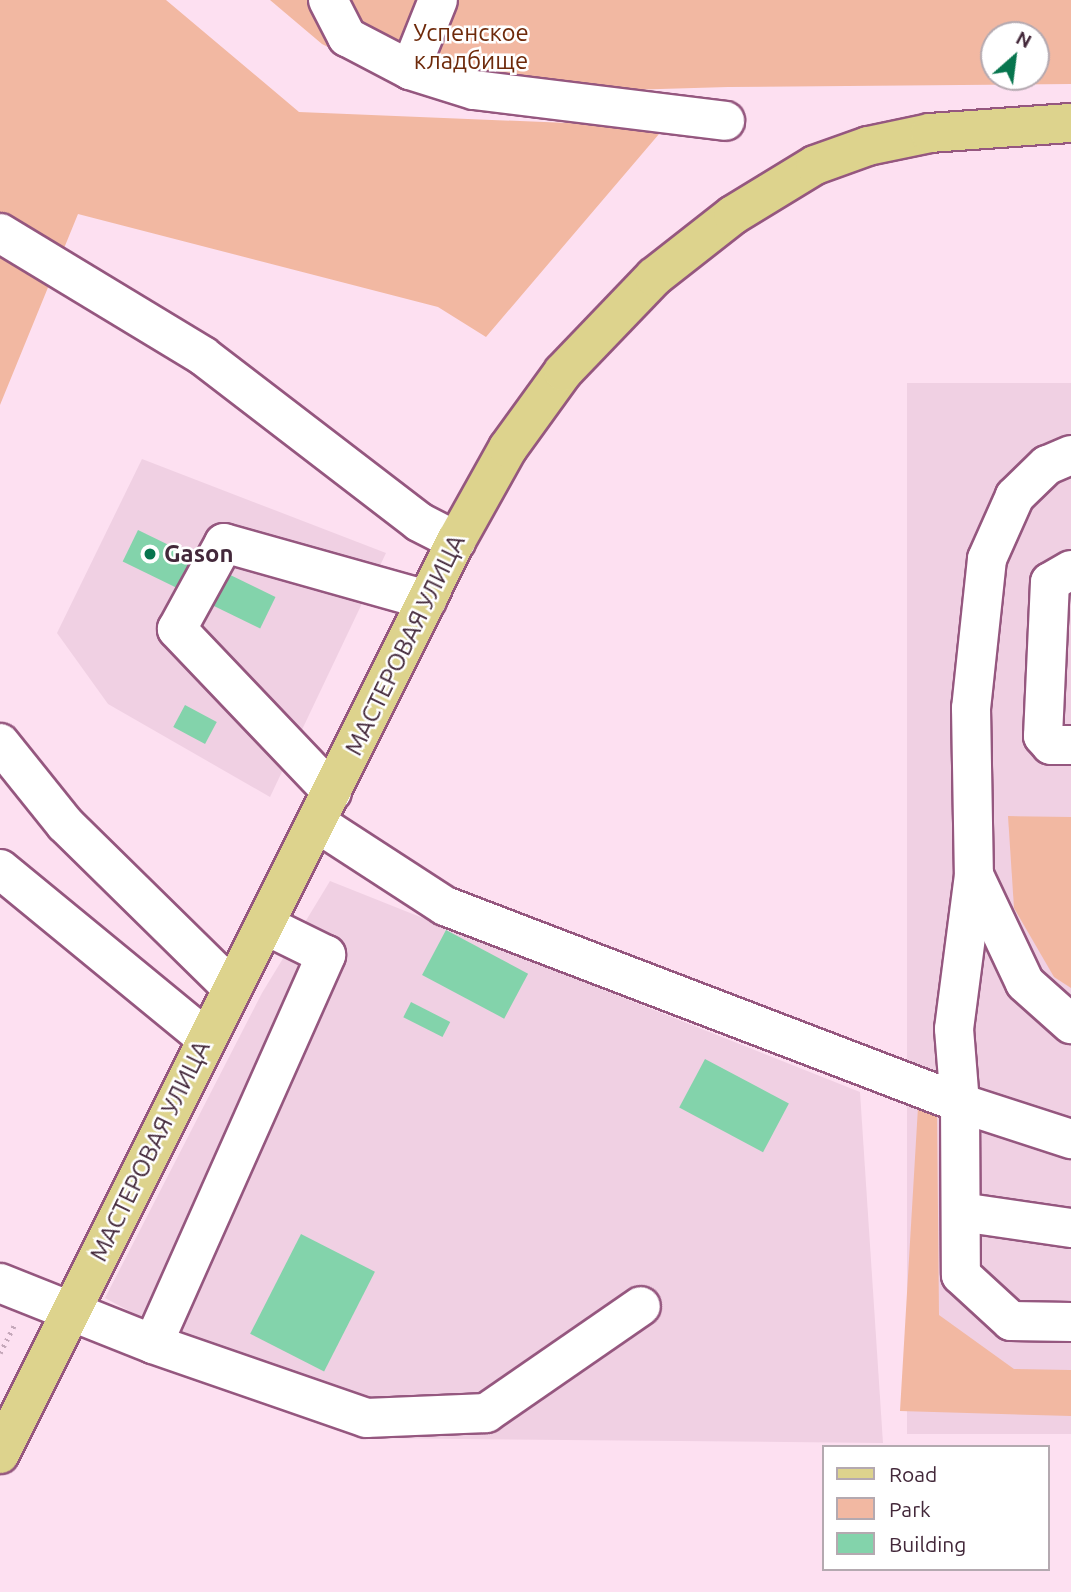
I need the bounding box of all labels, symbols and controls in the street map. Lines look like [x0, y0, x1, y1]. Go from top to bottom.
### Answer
park label: Успенское кладбище [413, 19, 529, 75]
north arrow [980, 21, 1050, 91]
text: N [1012, 26, 1035, 52]
street label: МАСТЕРОВАЯ УЛИЦА [339, 530, 471, 760]
place label: Gason [164, 540, 233, 568]
marker: Gason [142, 546, 158, 562]
street label: МАСТЕРОВАЯ УЛИЦА [84, 1036, 216, 1266]
legend [822, 1445, 1050, 1571]
text: Road [889, 1462, 937, 1486]
text: Park [889, 1497, 931, 1521]
text: Building [889, 1532, 966, 1556]

